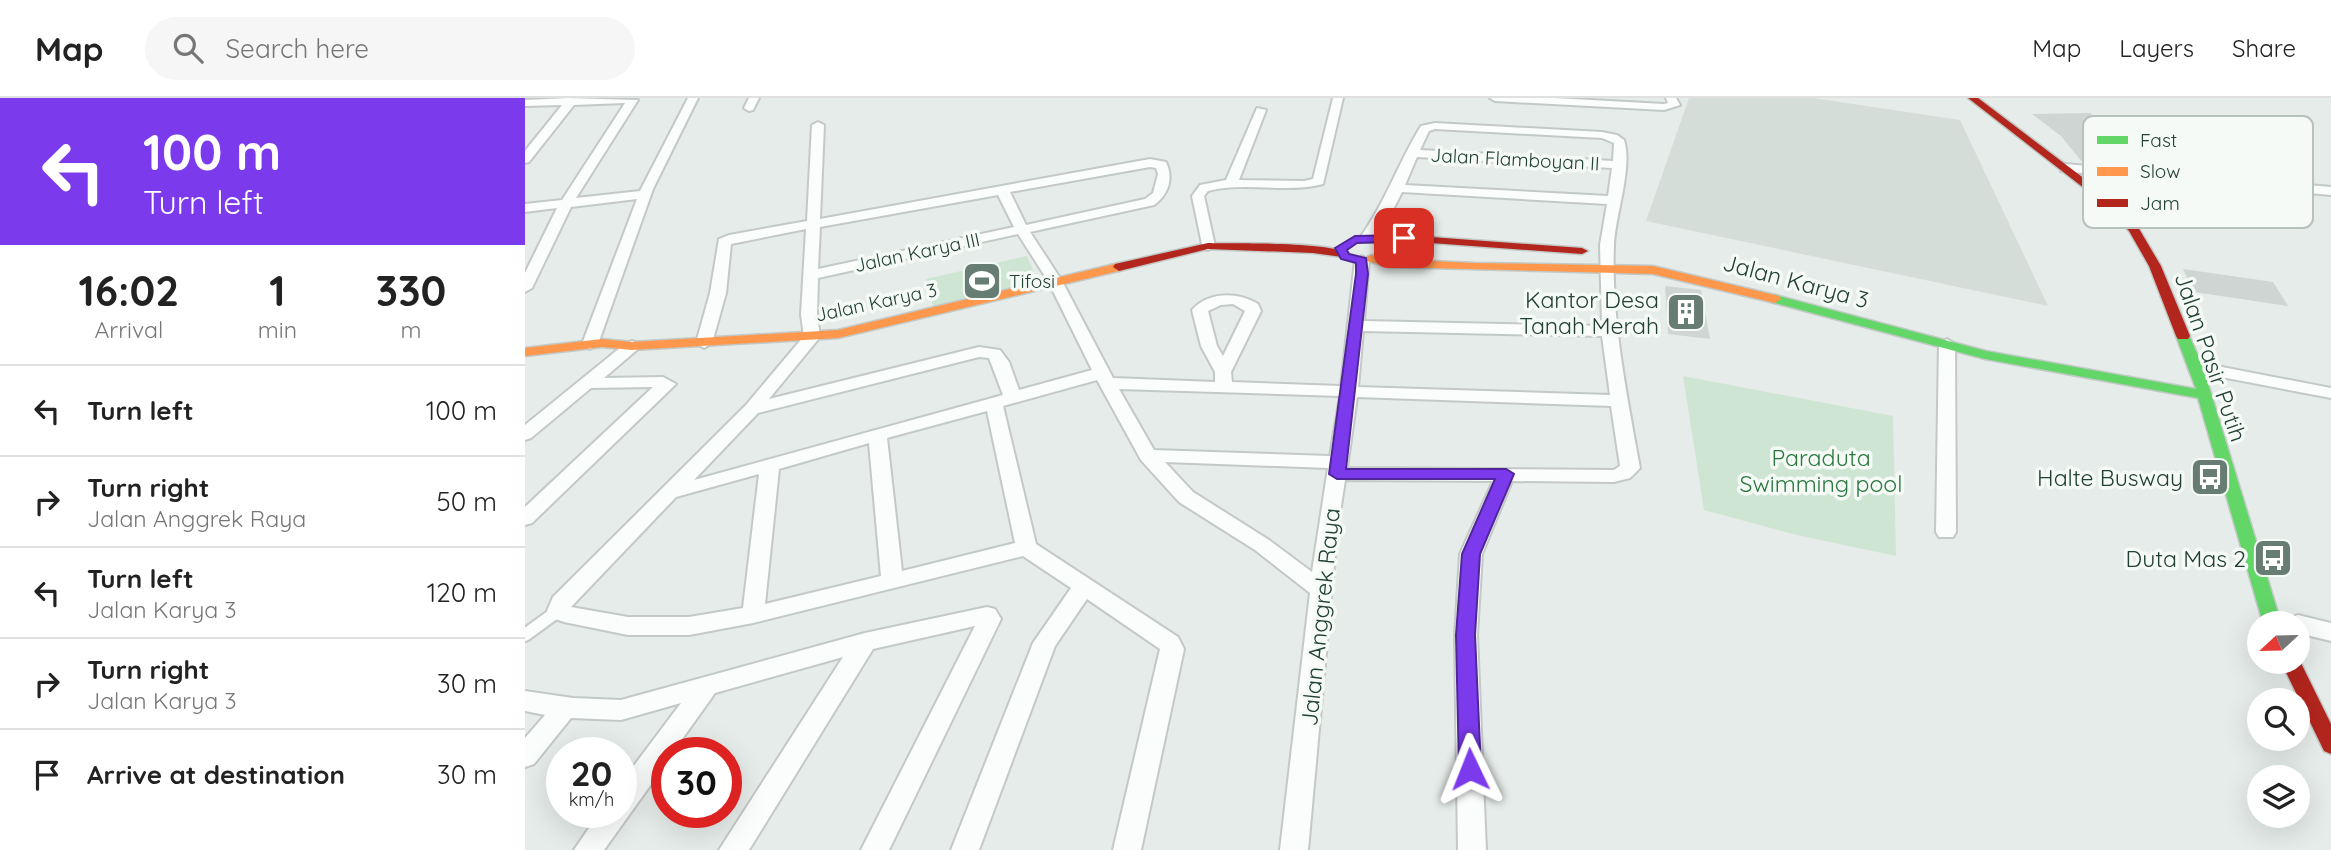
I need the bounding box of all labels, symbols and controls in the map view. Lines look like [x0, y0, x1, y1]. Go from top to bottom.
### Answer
search box [145, 17, 635, 80]
text: Map [35, 28, 103, 69]
icon: search [169, 29, 207, 67]
text: Search here [225, 32, 369, 65]
text: Map [2032, 33, 2081, 63]
text: Layers [2119, 33, 2194, 63]
text: Share [2232, 33, 2296, 63]
legend [2083, 116, 2313, 228]
text: 100 m [143, 121, 281, 182]
icon: left [28, 126, 119, 217]
text: Fast [2140, 128, 2177, 152]
street label: Jalan Flamboyan II [1430, 143, 1600, 175]
text: Slow [2140, 159, 2181, 183]
text: Turn left [143, 182, 264, 222]
text: Jam [2140, 191, 2180, 215]
pin [1374, 208, 1434, 268]
icon: arrive [1385, 219, 1423, 257]
street label: Jalan Karya III [852, 227, 982, 277]
street label: Jalan Karya 3 [1720, 248, 1872, 314]
sports icon: Tifosi [961, 260, 1003, 302]
text: 16:02 [79, 264, 179, 317]
text: 1 [269, 264, 286, 317]
text: 330 [376, 264, 446, 317]
place label: Tifosi [1009, 269, 1055, 293]
street label: Jalan Pasir Putih [2169, 269, 2253, 445]
street label: Jalan Karya 3 [813, 277, 939, 327]
place label: Kantor Desa Tanah Merah [1519, 285, 1659, 340]
building icon: Kantor Desa Tanah Merah [1665, 291, 1707, 333]
text: Arrival [94, 315, 163, 344]
text: min [258, 315, 297, 344]
text: m [400, 315, 421, 344]
icon: left [28, 392, 66, 430]
text: Turn left [87, 394, 194, 427]
text: 100 m [426, 394, 497, 427]
park label: Paraduta Swimming pool [1740, 443, 1902, 498]
bus stop icon: Halte Busway [2189, 456, 2231, 498]
place label: Halte Busway [2037, 463, 2183, 492]
text: Turn right [87, 471, 209, 504]
icon: right [28, 483, 66, 521]
text: 50 m [437, 485, 497, 518]
text: Jalan Anggrek Raya [87, 504, 306, 533]
street label: Jalan Anggrek Raya [1294, 507, 1346, 727]
bus stop icon: Duta Mas 2 [2252, 537, 2294, 579]
place label: Duta Mas 2 [2126, 544, 2246, 573]
text: Turn left [87, 562, 194, 595]
icon: left [28, 574, 66, 612]
text: 120 m [427, 576, 497, 609]
text: Jalan Karya 3 [87, 595, 237, 624]
north arrow [2247, 611, 2310, 674]
map controls [2247, 611, 2310, 828]
text: Turn right [87, 653, 209, 686]
icon: right [28, 665, 66, 703]
text: 30 m [437, 667, 497, 700]
text: Jalan Karya 3 [87, 686, 237, 715]
button: search [2247, 688, 2310, 751]
position arrow [1433, 732, 1507, 806]
speed limit sign: 30 [651, 737, 742, 828]
text: 20 [571, 751, 612, 795]
icon: arrive [28, 756, 66, 794]
text: Arrive at destination [87, 758, 345, 791]
text: 30 m [437, 758, 497, 791]
button: layers [2247, 765, 2310, 828]
text: km/h [569, 788, 614, 811]

